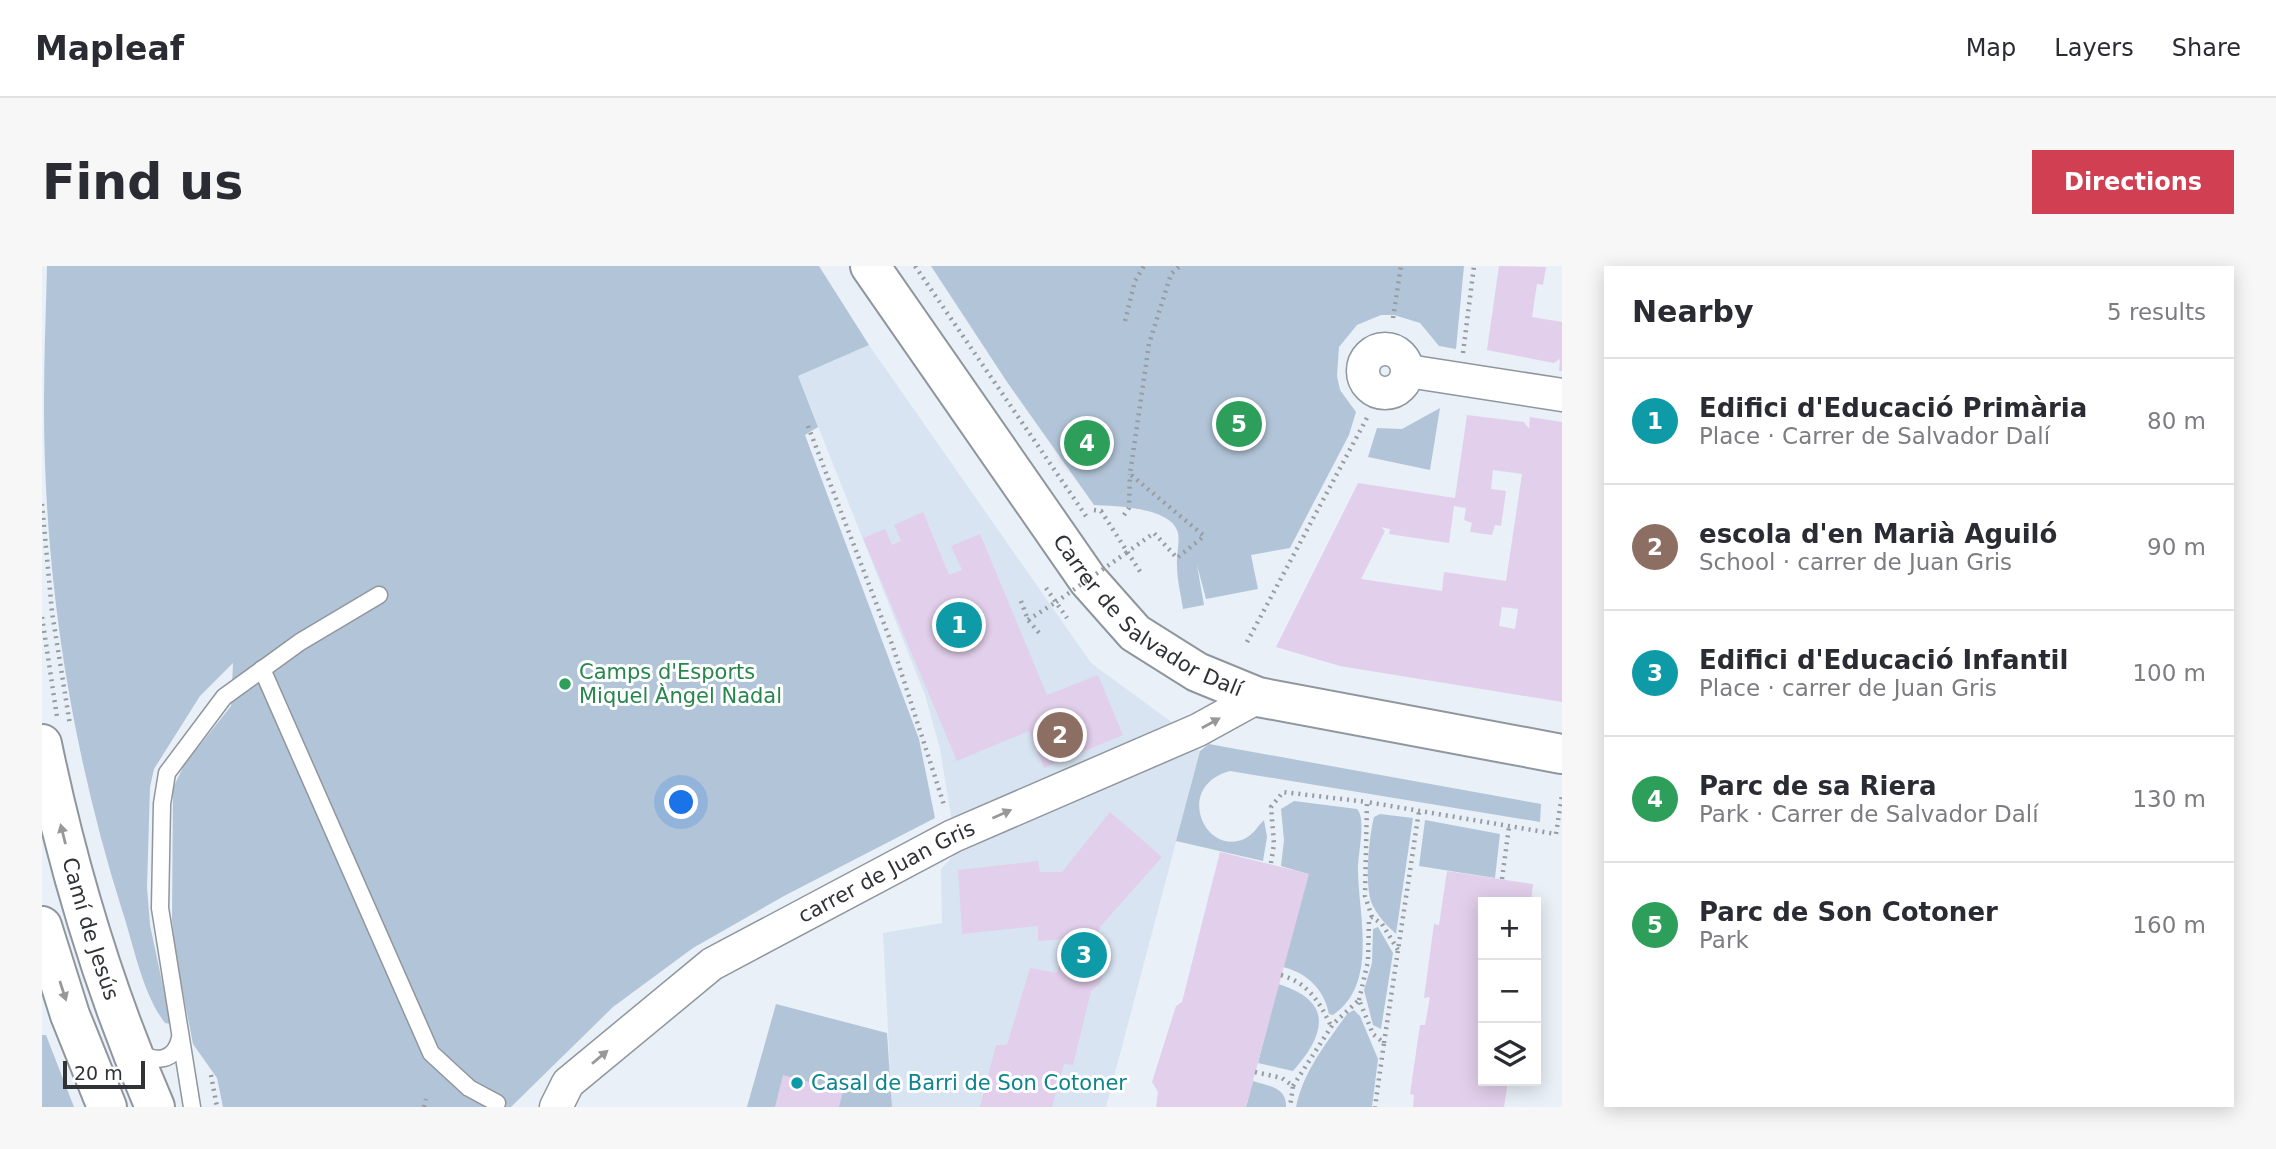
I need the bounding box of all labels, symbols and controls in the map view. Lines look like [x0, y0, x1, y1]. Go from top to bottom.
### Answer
text: Mapleaf [35, 29, 184, 68]
text: Map [1966, 34, 2016, 62]
text: Layers [2054, 34, 2134, 62]
text: Share [2172, 34, 2241, 62]
button: Directions [2032, 150, 2234, 214]
text: Find us [42, 154, 243, 211]
text: Nearby [1632, 294, 1754, 329]
text: 5 results [2107, 299, 2206, 325]
text: Edifici d'Educació Primària [1699, 393, 2087, 423]
pin: 5 [1216, 398, 1262, 450]
text: 1 [1647, 408, 1663, 434]
text: 80 m [2147, 408, 2206, 434]
pin: 4 [1064, 417, 1110, 469]
text: Place · Carrer de Salvador Dalí [1699, 423, 2050, 449]
text: escola d'en Marià Aguiló [1699, 519, 2057, 549]
street label: Carrer de Salvador Dalí [1048, 530, 1247, 702]
text: 2 [1647, 534, 1663, 560]
text: 90 m [2147, 534, 2206, 560]
text: School · carrer de Juan Gris [1699, 549, 2012, 575]
pin: 1 [936, 599, 982, 651]
text: Edifici d'Educació Infantil [1699, 645, 2068, 675]
place label: Camps d'Esports Miquel Àngel Nadal [579, 660, 782, 708]
text: 3 [1647, 660, 1663, 686]
text: 100 m [2132, 660, 2206, 686]
text: Place · carrer de Juan Gris [1699, 675, 1997, 701]
marker: Camps d'Esports Miquel Àngel Nadal [557, 676, 573, 692]
pin: 2 [1037, 709, 1083, 761]
one-way arrow [1201, 717, 1221, 729]
text: Parc de sa Riera [1699, 771, 1937, 801]
your location [664, 785, 698, 819]
text: 4 [1647, 786, 1663, 812]
text: 130 m [2132, 786, 2206, 812]
text: Park · Carrer de Salvador Dalí [1699, 801, 2039, 827]
one-way arrow [992, 808, 1013, 819]
street label: carrer de Juan Gris [794, 816, 978, 928]
one-way arrow [57, 823, 68, 845]
street label: Camí de Jesús [57, 855, 124, 1003]
map controls [1478, 897, 1541, 1086]
button: + [1478, 897, 1541, 960]
text: Parc de Son Cotoner [1699, 897, 1998, 927]
text: 5 [1647, 912, 1663, 938]
text: 160 m [2132, 912, 2206, 938]
text: Park [1699, 927, 1749, 953]
pin: 3 [1061, 929, 1107, 981]
button: − [1478, 960, 1541, 1023]
one-way arrow [58, 981, 69, 1002]
button: layers [1478, 1023, 1541, 1086]
one-way arrow [592, 1050, 609, 1065]
scale bar [63, 1058, 145, 1090]
text: 20 m [74, 1062, 123, 1084]
place label: Casal de Barri de Son Cotoner [811, 1071, 1127, 1095]
marker: Casal de Barri de Son Cotoner [789, 1075, 805, 1091]

